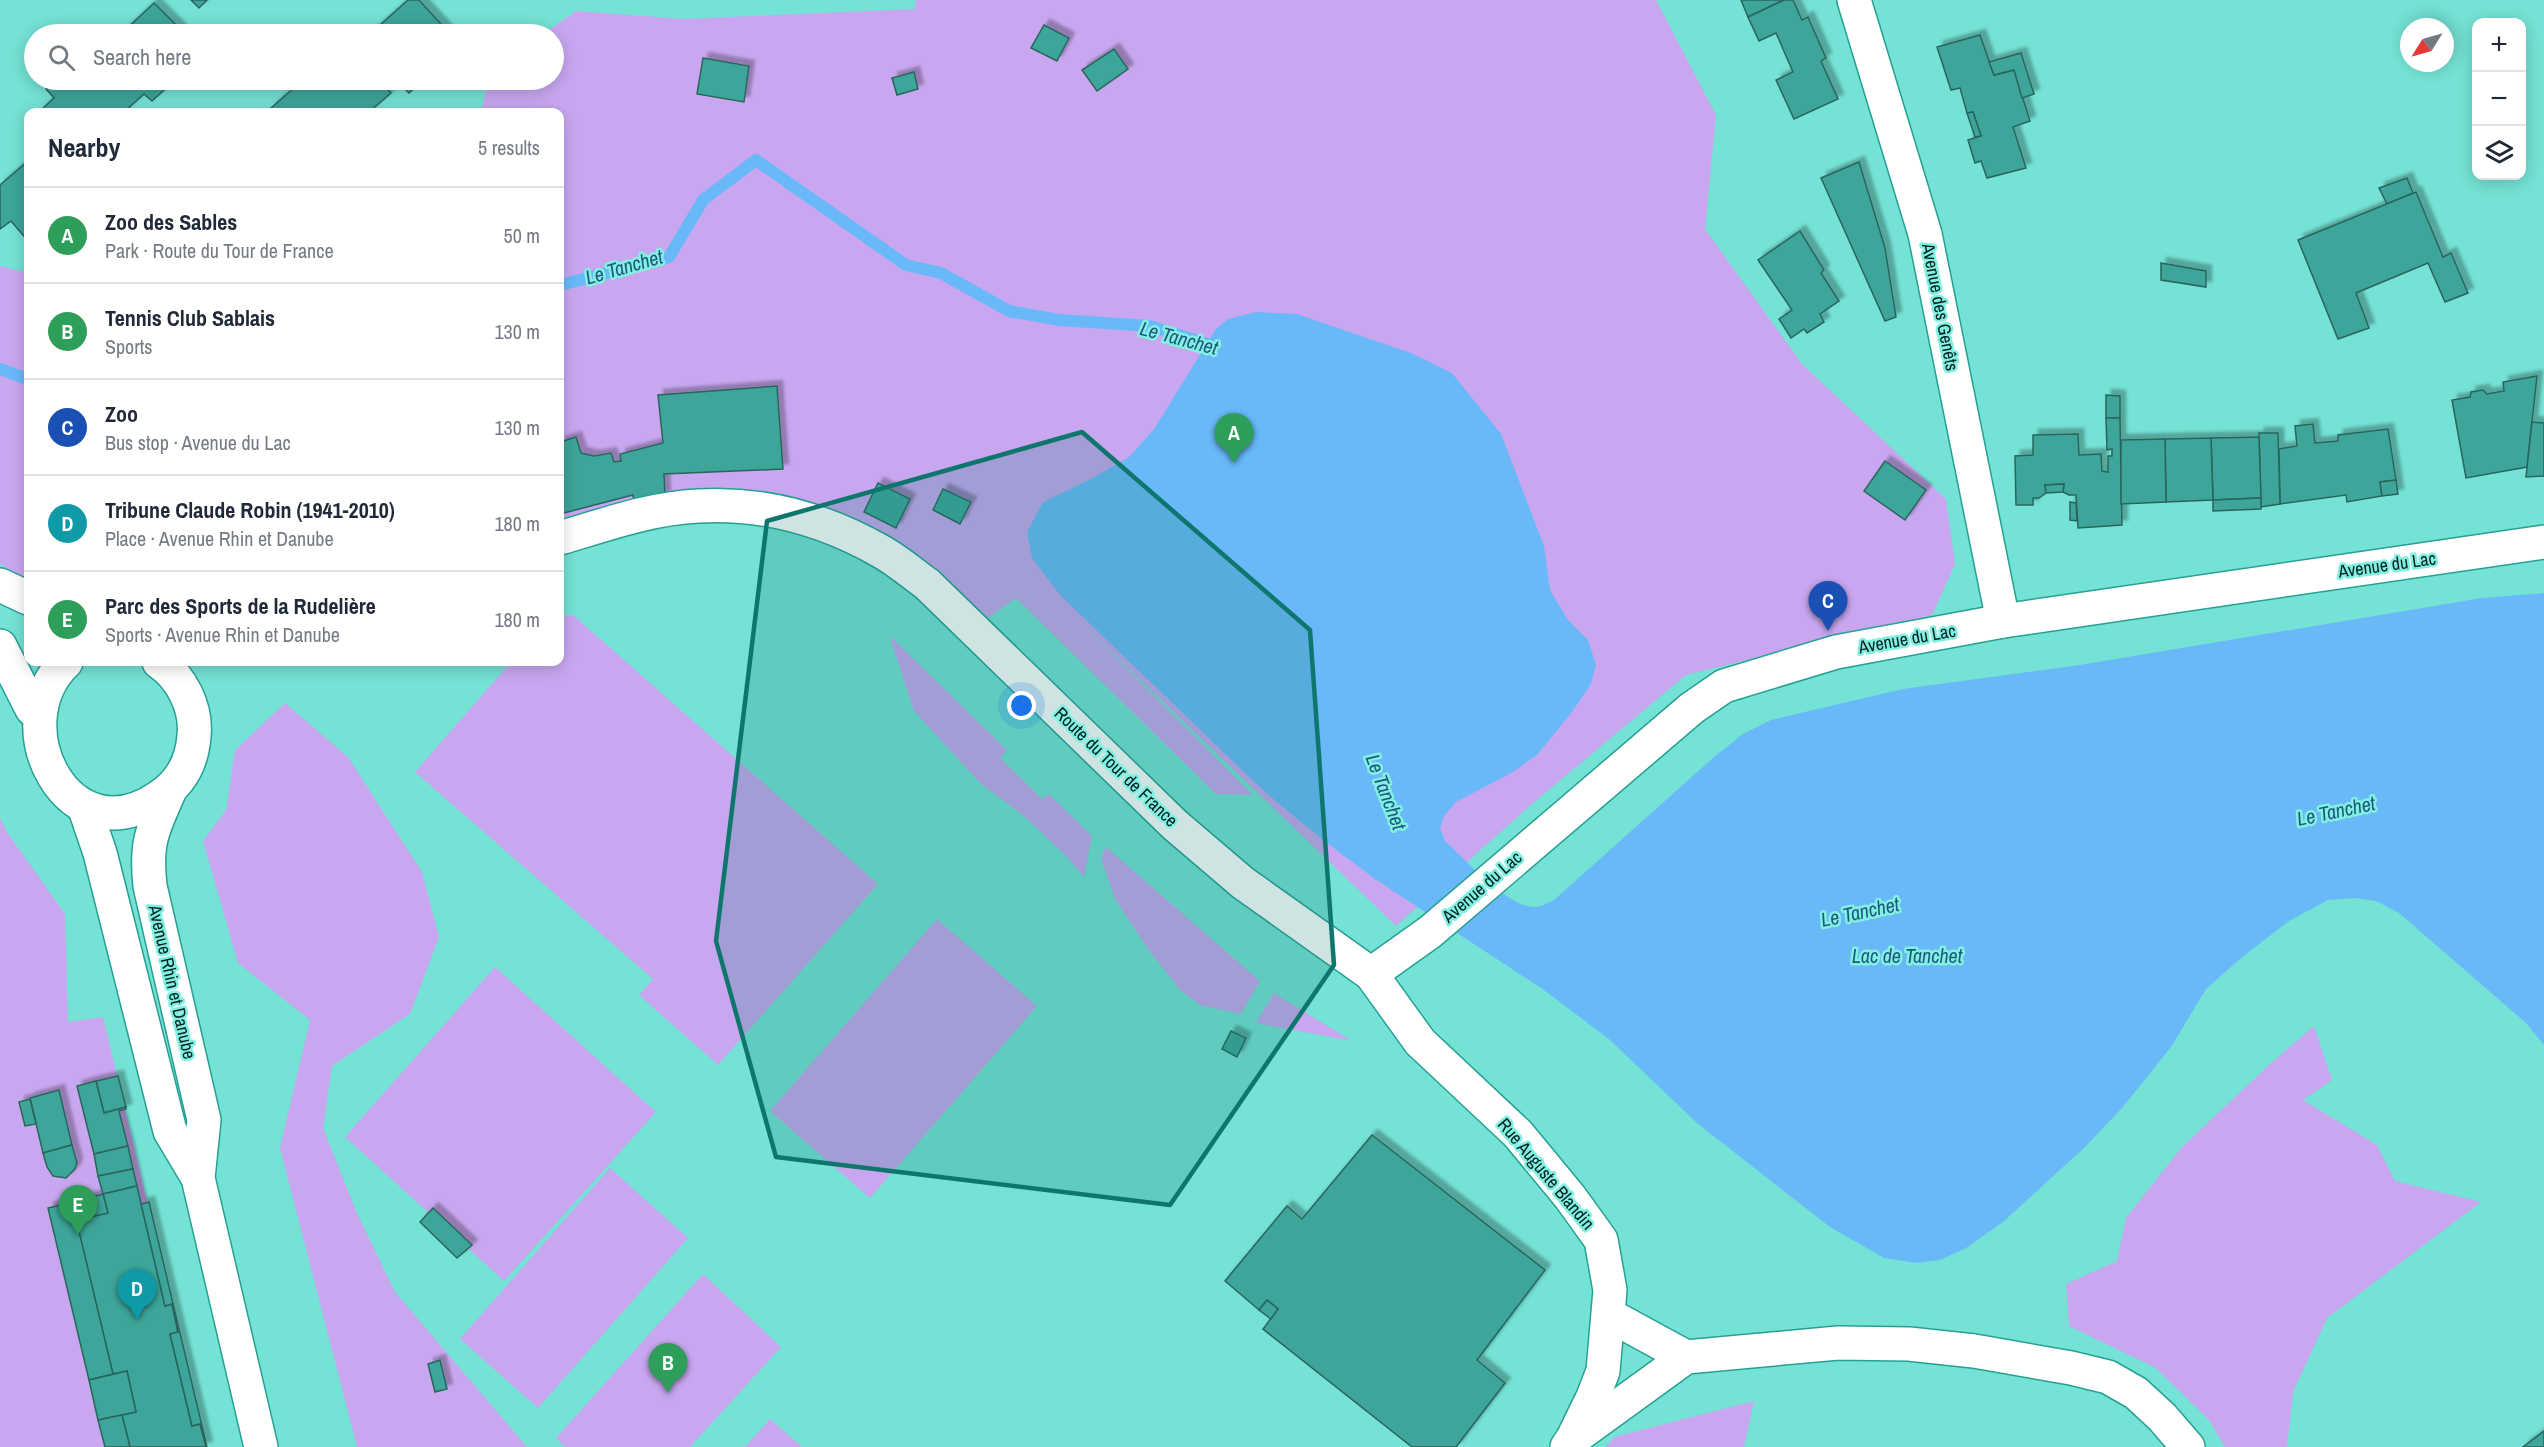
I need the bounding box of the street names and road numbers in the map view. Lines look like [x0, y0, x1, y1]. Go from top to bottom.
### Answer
street label: Avenue des Genêts [1916, 240, 1965, 373]
street label: Avenue du Lac [2336, 545, 2437, 584]
street label: Avenue du Lac [1855, 618, 1957, 660]
street label: Route du Tour de France [1049, 701, 1184, 832]
street label: Avenue du Lac [1436, 845, 1527, 929]
street label: Avenue Rhin et Danube [142, 901, 202, 1061]
street label: Rue Auguste Blandin [1492, 1113, 1601, 1235]

